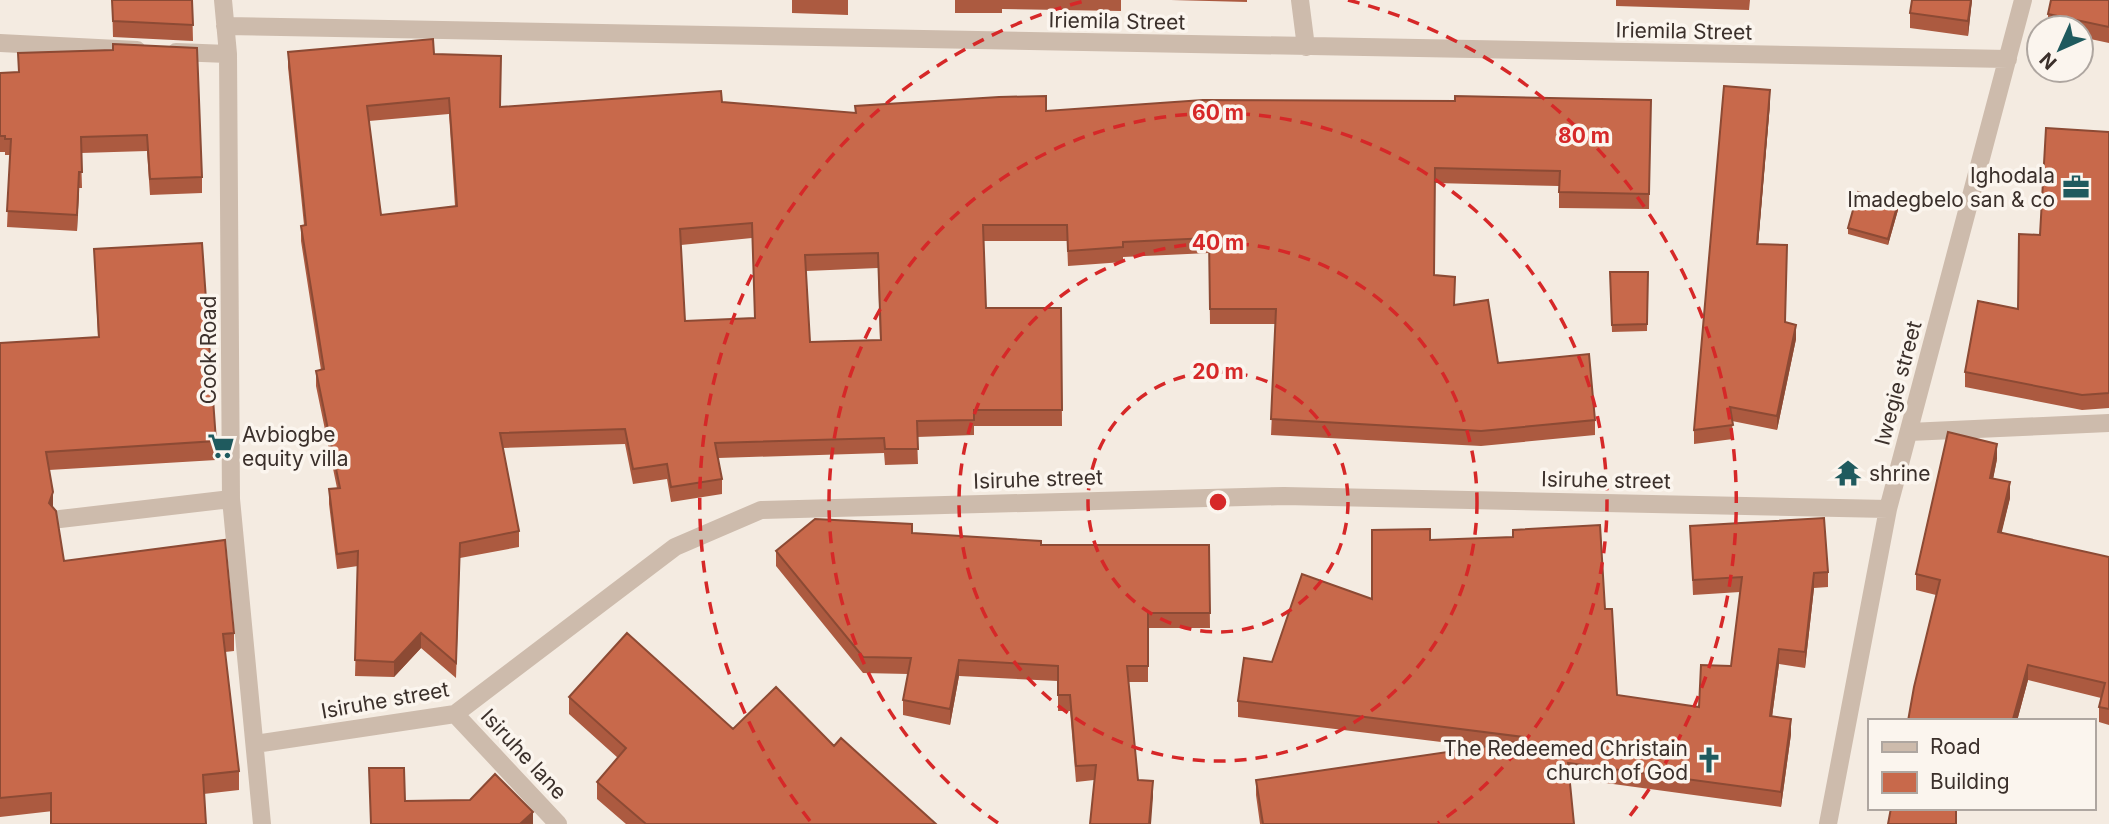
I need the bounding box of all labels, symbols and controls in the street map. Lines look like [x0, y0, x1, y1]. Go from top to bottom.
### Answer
street label: Iriemila Street [1048, 7, 1186, 35]
north arrow [2025, 14, 2095, 84]
street label: Iriemila Street [1615, 17, 1753, 45]
text: N [2035, 47, 2062, 74]
text: 60 m [1192, 100, 1244, 125]
text: 80 m [1558, 123, 1610, 148]
place label: Ighodala Imadegbelo san & co [1847, 163, 2055, 212]
office icon: Ighodala Imadegbelo san & co [2061, 172, 2091, 202]
text: 40 m [1192, 230, 1244, 255]
street label: Cook Road [196, 296, 221, 404]
street label: Iwegie street [1869, 318, 1927, 448]
text: 20 m [1192, 359, 1244, 384]
place label: Avbiogbe equity villa [242, 422, 348, 471]
supermarket icon: Avbiogbe equity villa [206, 431, 236, 461]
temple icon: shrine [1833, 458, 1863, 488]
place label: shrine [1869, 461, 1930, 486]
street label: Isiruhe street [973, 464, 1103, 494]
street label: Isiruhe street [1541, 466, 1671, 494]
centre of rings [1206, 490, 1230, 514]
street label: Isiruhe street [319, 676, 451, 724]
street label: Isiruhe lane [476, 704, 572, 804]
legend [1868, 719, 2095, 810]
text: Road [1930, 734, 1981, 759]
place label: The Redeemed Christain church of God [1443, 736, 1688, 785]
church icon: The Redeemed Christain church of God [1694, 745, 1724, 775]
text: Building [1930, 769, 2010, 794]

